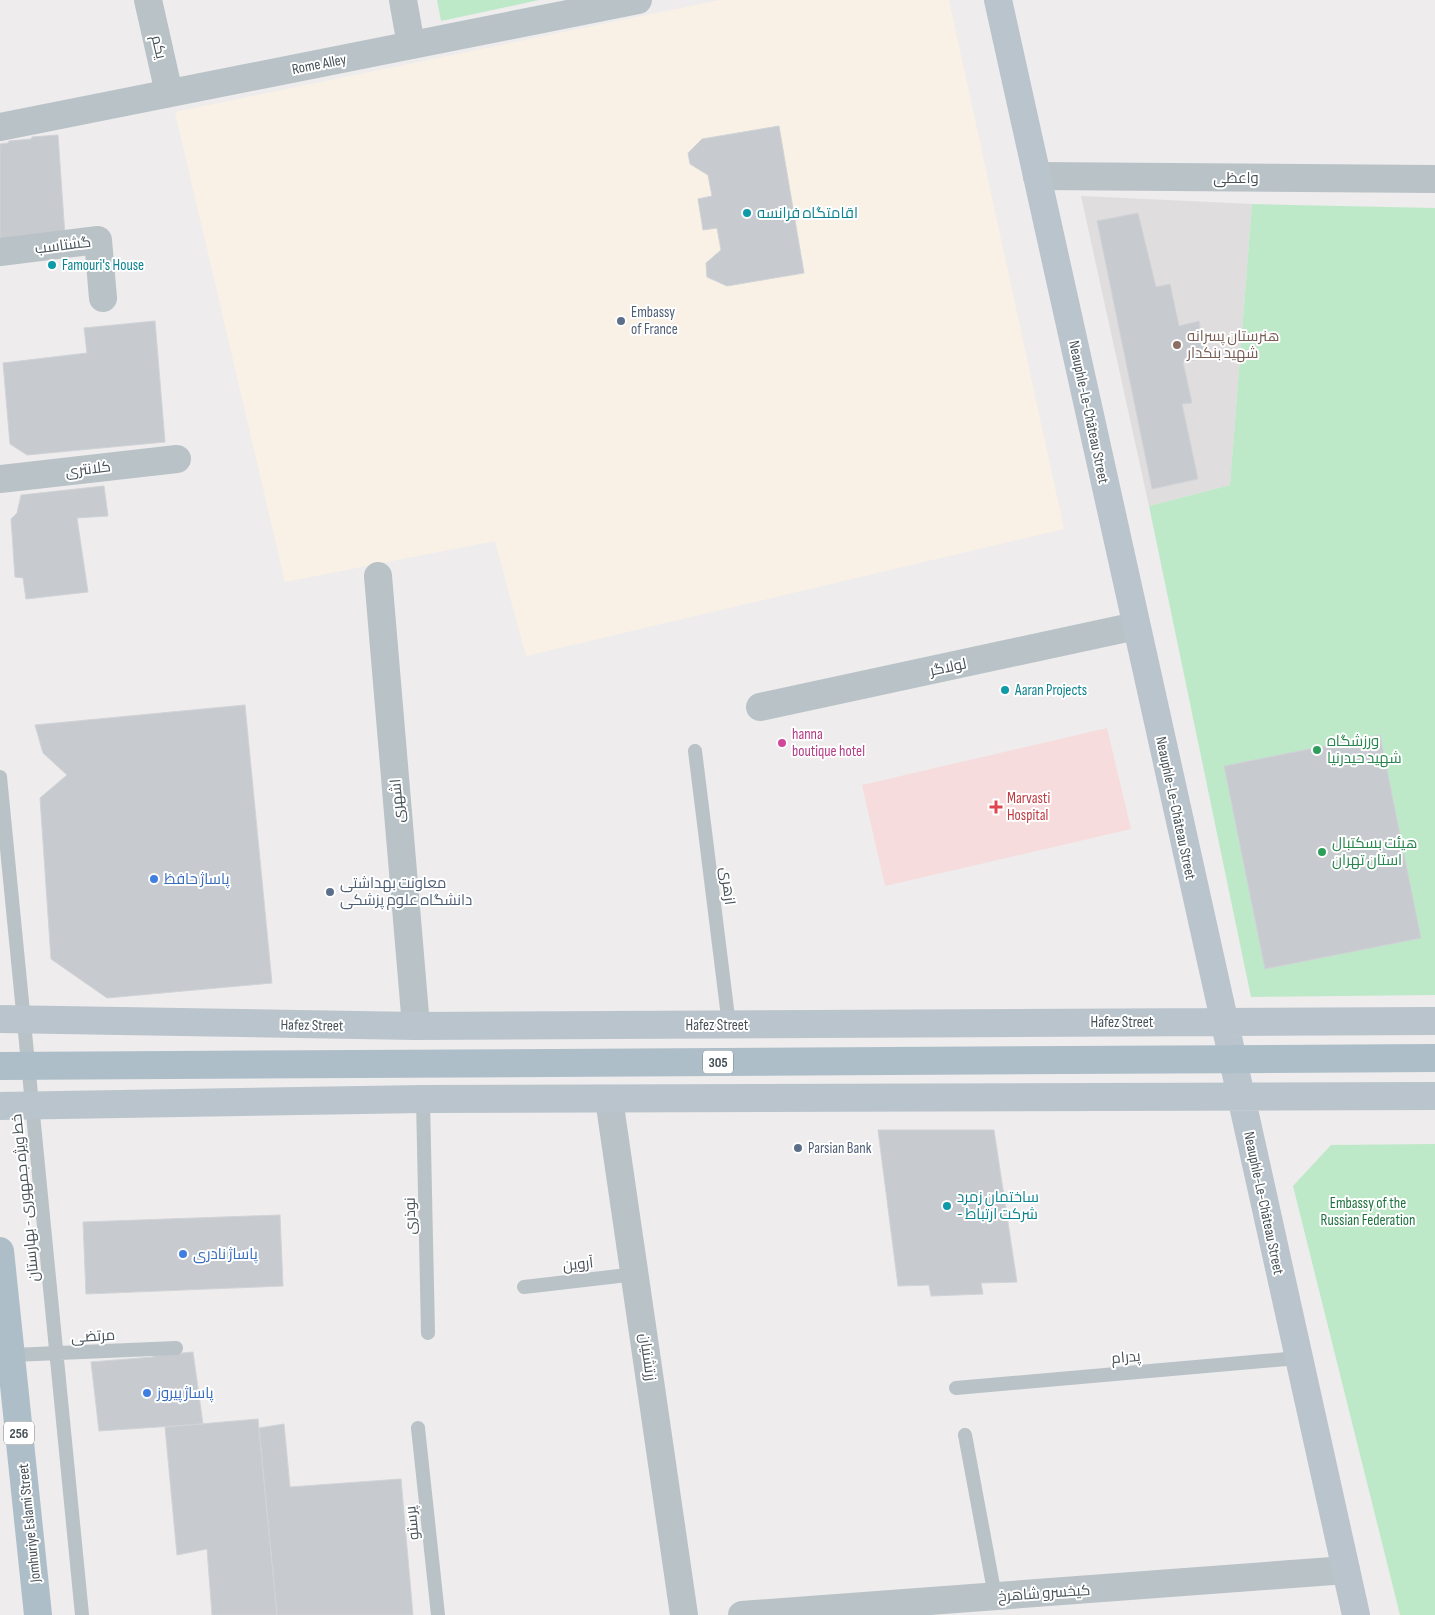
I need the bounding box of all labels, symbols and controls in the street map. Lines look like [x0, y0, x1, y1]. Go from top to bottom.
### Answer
street label: یکم [147, 33, 170, 61]
street label: Rome Alley [290, 50, 348, 79]
street label: واعظی [1213, 169, 1259, 188]
place label: اقامتگاه فرانسه [757, 204, 858, 223]
marker: اقامتگاه فرانسه [741, 207, 753, 219]
street label: گشتاسب [34, 233, 92, 258]
place label: Famouri's House [62, 256, 144, 275]
marker: Famouri's House [46, 259, 58, 271]
place label: Embassy of France [631, 303, 678, 339]
marker: Embassy of France [615, 315, 627, 327]
place label: هنرستان پسرانه شهید بنکدار [1186, 327, 1279, 363]
street label: Neauphle-Le-Château Street [1064, 339, 1113, 486]
marker: هنرستان پسرانه شهید بنکدار [1171, 339, 1183, 351]
street label: کلانتری [64, 457, 112, 482]
street label: لولاگر [927, 654, 968, 681]
place label: Aaran Projects [1014, 681, 1087, 700]
marker: Aaran Projects [999, 684, 1011, 696]
place label: hanna boutique hotel [792, 725, 865, 761]
place label: ورزشگاه شهید حیدرنیا [1327, 732, 1402, 768]
street label: Neauphle-Le-Château Street [1151, 735, 1200, 882]
marker: hanna boutique hotel [776, 737, 788, 749]
marker: ورزشگاه شهید حیدرنیا [1311, 744, 1323, 756]
street label: اشهری [386, 778, 409, 824]
place label: Marvasti Hospital [1007, 789, 1050, 825]
marker: Marvasti Hospital [989, 800, 1003, 814]
place label: هیئت بسکتبال استان تهران [1332, 834, 1417, 870]
marker: هیئت بسکتبال استان تهران [1316, 846, 1328, 858]
street label: ازهری [716, 866, 739, 906]
place label: پاساژ حافظ [164, 870, 229, 889]
marker: پاساژ حافظ [148, 873, 160, 885]
place label: معاونت بهداشتی دانشگاه علوم پزشکی [340, 874, 472, 910]
marker: معاونت بهداشتی دانشگاه علوم پزشکی [324, 886, 336, 898]
street label: Hafez Street [1091, 1013, 1154, 1032]
street label: Hafez Street [280, 1015, 344, 1036]
street label: Hafez Street [686, 1016, 749, 1035]
road number: 305 [703, 1050, 733, 1074]
street label: خط ویژه جمهوری - بهارستان [7, 1113, 44, 1283]
street label: Neauphle-Le-Château Street [1239, 1130, 1288, 1277]
place label: Parsian Bank [808, 1139, 872, 1158]
marker: Parsian Bank [792, 1142, 804, 1154]
place label: ساختمان زمرد - شرکت ارتباط [957, 1188, 1039, 1224]
park label: Embassy of the Russian Federation [1321, 1194, 1415, 1230]
street label: نوذری [401, 1197, 420, 1235]
marker: ساختمان زمرد - شرکت ارتباط [941, 1200, 953, 1212]
place label: پاساژ نادری [193, 1245, 258, 1264]
marker: پاساژ نادری [177, 1248, 189, 1260]
street label: آروین [562, 1253, 594, 1276]
street label: مرتضی [70, 1326, 116, 1347]
street label: زرتشتیان [635, 1332, 660, 1382]
street label: پدرام [1111, 1347, 1142, 1368]
place label: پاساژ پیروز [156, 1384, 214, 1403]
marker: پاساژ پیروز [141, 1387, 153, 1399]
road number: 256 [4, 1422, 34, 1445]
street label: Jomhuriye Eslami Street [14, 1462, 45, 1584]
street label: پرستو [401, 1505, 424, 1541]
street label: کیخسرو شاهرخ [997, 1581, 1091, 1607]

